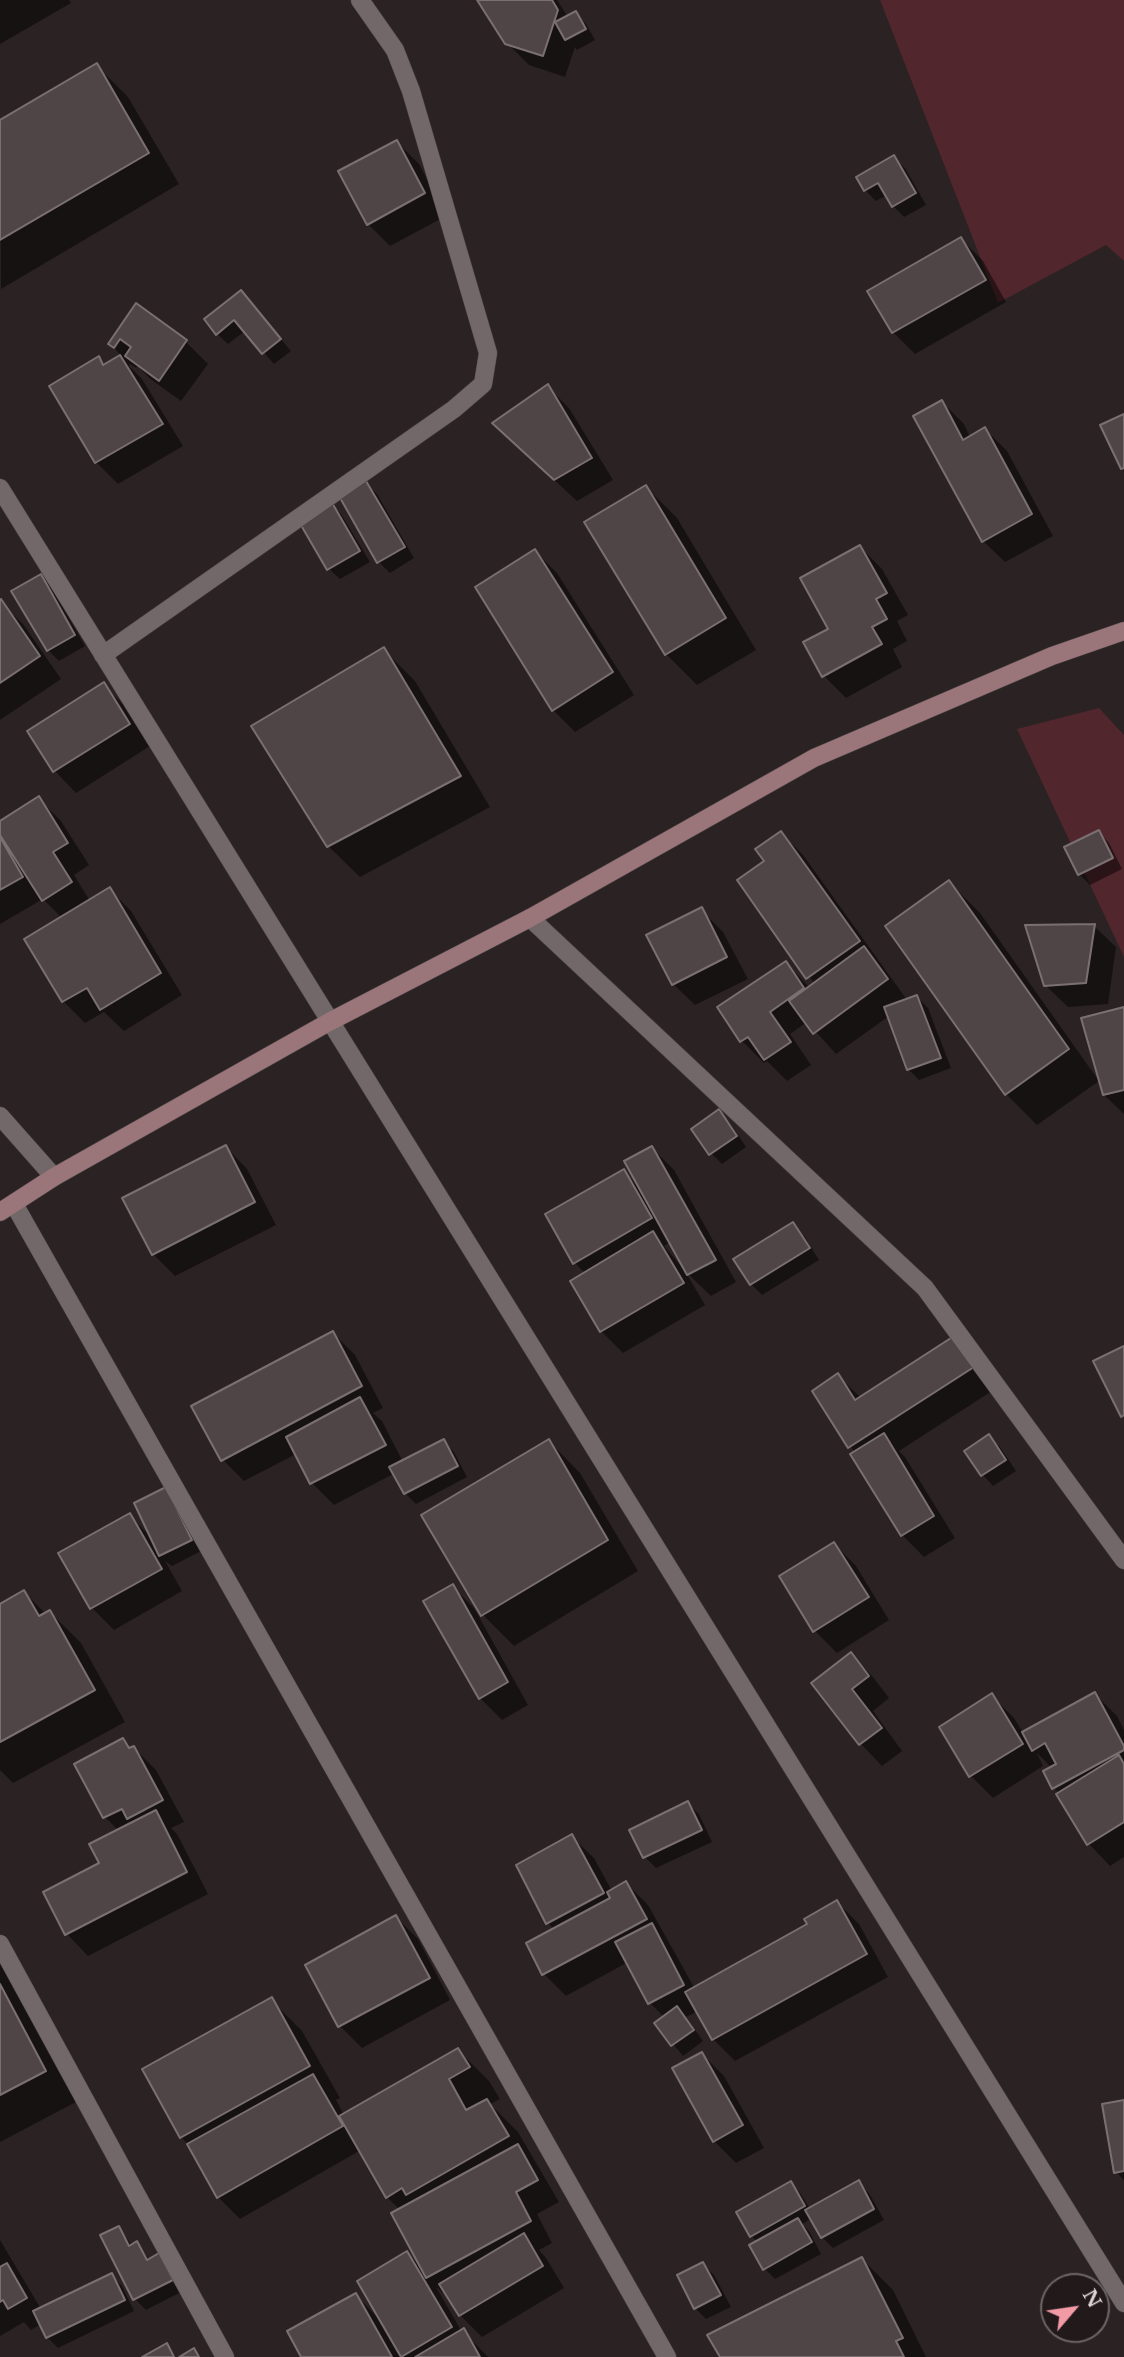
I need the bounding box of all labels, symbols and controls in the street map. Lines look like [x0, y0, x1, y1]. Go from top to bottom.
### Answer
north arrow [1040, 2273, 1110, 2343]
text: N [1078, 2285, 1106, 2312]

